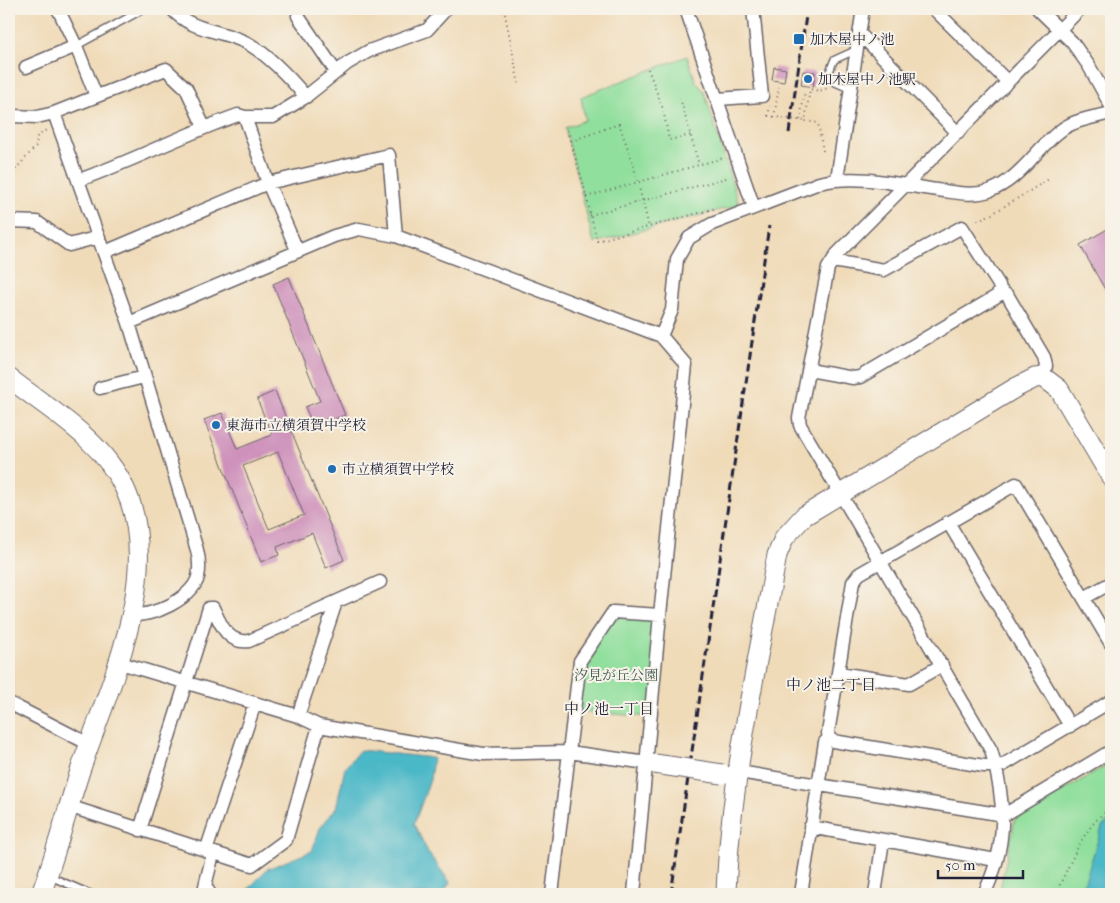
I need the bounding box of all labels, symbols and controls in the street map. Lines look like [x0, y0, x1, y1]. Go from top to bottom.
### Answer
place label: 加木屋中ノ池 [810, 31, 894, 48]
marker: 加木屋中ノ池 [792, 32, 806, 46]
place label: 加木屋中ノ池駅 [818, 71, 916, 88]
marker: 加木屋中ノ池駅 [802, 73, 814, 85]
place label: 東海市立横須賀中学校 [226, 417, 366, 434]
marker: 東海市立横須賀中学校 [210, 419, 222, 431]
place label: 市立横須賀中学校 [342, 461, 454, 478]
marker: 市立横須賀中学校 [326, 463, 338, 475]
park label: 汐見が丘公園 [574, 667, 658, 684]
district label: 中ノ池二丁目 [786, 676, 876, 694]
district label: 中ノ池一丁目 [564, 700, 654, 718]
scale bar [938, 848, 1022, 880]
text: 50 m [945, 856, 976, 874]

